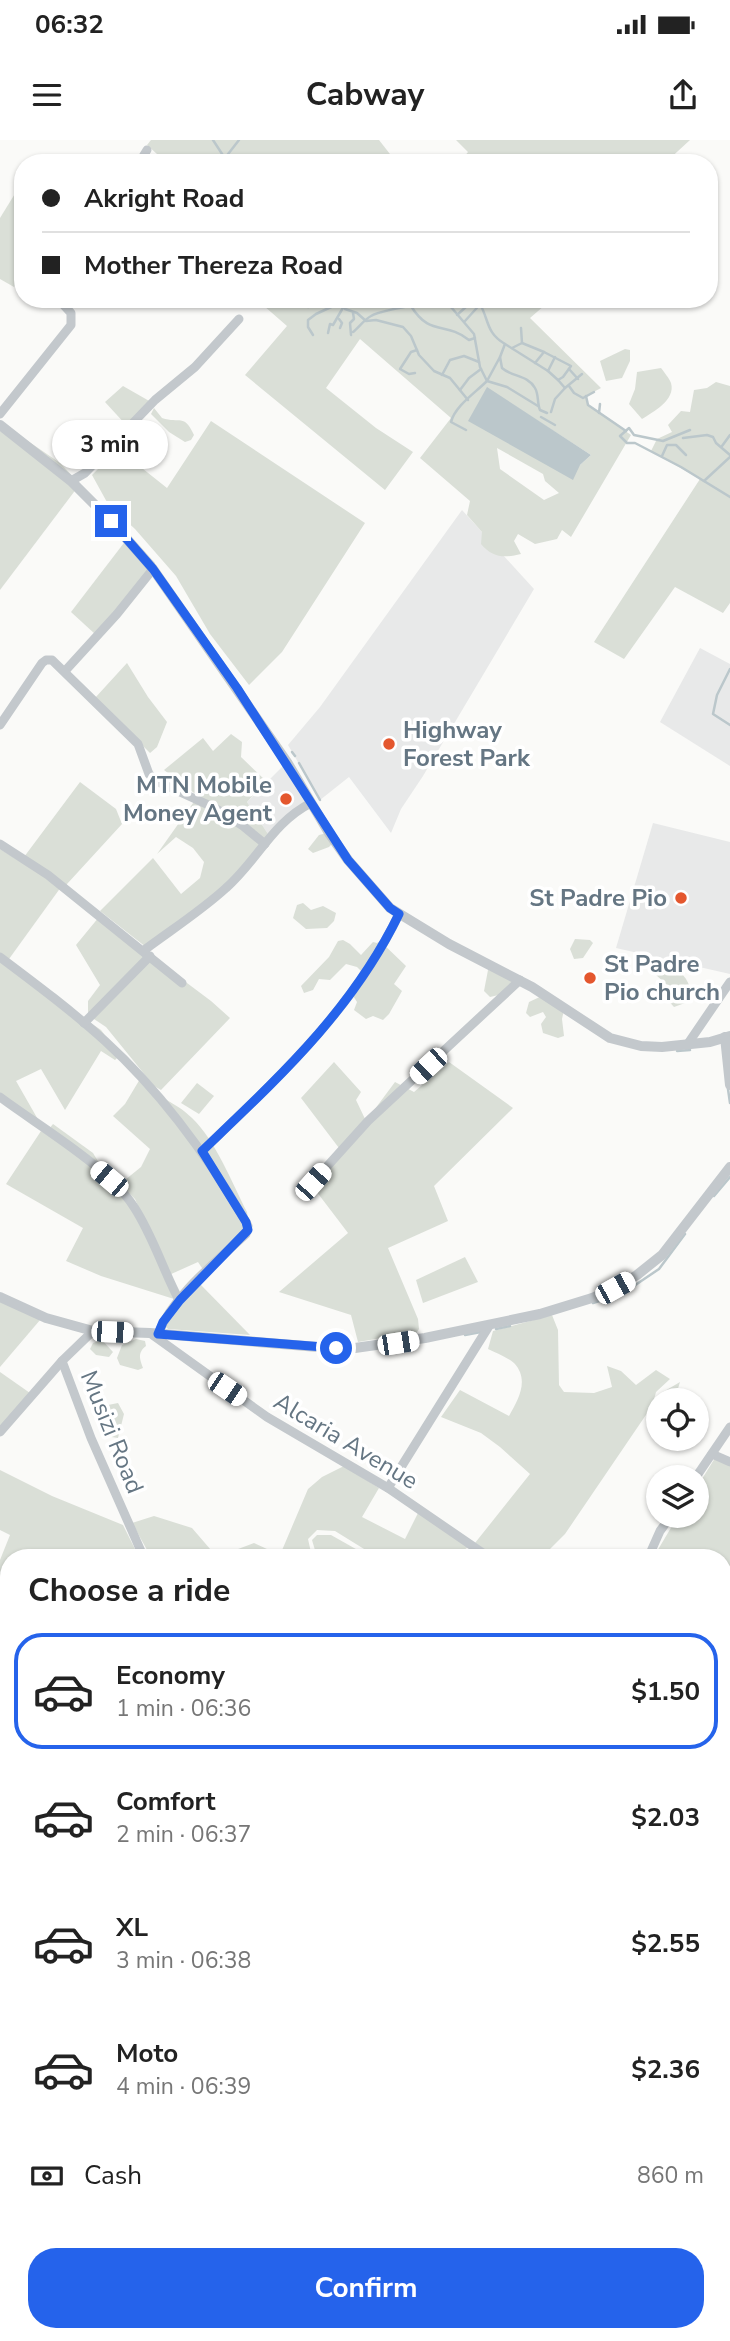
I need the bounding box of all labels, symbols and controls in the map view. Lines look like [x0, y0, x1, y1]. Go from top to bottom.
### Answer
text: 06:32 [35, 7, 104, 42]
text: Cabway [306, 73, 424, 116]
icon: menu [28, 76, 66, 114]
icon: share [664, 76, 702, 114]
text: Akright Road [84, 181, 244, 216]
text: Mother Thereza Road [84, 248, 343, 283]
callout: 3 min [53, 420, 169, 468]
text: 3 min [80, 429, 140, 460]
route end [95, 505, 127, 537]
place label: Highway Forest Park [403, 714, 531, 774]
marker: Highway Forest Park [381, 736, 397, 752]
place label: MTN Mobile Money Agent [123, 769, 273, 829]
marker: MTN Mobile Money Agent [278, 791, 294, 807]
place label: St Padre Pio [529, 882, 667, 914]
marker: St Padre Pio [673, 890, 689, 906]
place label: St Padre Pio church [604, 948, 720, 1008]
marker: St Padre Pio church [582, 970, 598, 986]
car [406, 1044, 451, 1088]
car [87, 1157, 132, 1201]
car [292, 1159, 335, 1205]
car [592, 1269, 639, 1307]
car [91, 1321, 134, 1343]
car [376, 1329, 421, 1357]
route start [320, 1332, 352, 1364]
street label: Musizi Road [73, 1366, 151, 1498]
car [204, 1369, 251, 1409]
street label: Alcaria Avenue [268, 1385, 424, 1497]
map controls [646, 1388, 709, 1528]
button: locate [646, 1388, 709, 1451]
button: layers [646, 1465, 709, 1528]
text: Choose a ride [28, 1569, 230, 1612]
text: Economy [116, 1658, 225, 1693]
icon: car [32, 1660, 95, 1723]
text: $1.50 [631, 1674, 700, 1709]
text: 1 min · 06:36 [116, 1693, 251, 1724]
text: Comfort [116, 1784, 216, 1819]
icon: car [32, 1786, 95, 1849]
text: $2.03 [631, 1800, 700, 1835]
text: 2 min · 06:37 [116, 1819, 251, 1850]
text: XL [116, 1910, 148, 1945]
icon: car [32, 1912, 95, 1975]
text: $2.55 [631, 1926, 700, 1961]
text: 3 min · 06:38 [116, 1945, 251, 1976]
text: Moto [116, 2036, 178, 2071]
icon: car [32, 2038, 95, 2101]
text: $2.36 [631, 2052, 700, 2087]
text: 4 min · 06:39 [116, 2071, 251, 2102]
icon: cash [28, 2157, 66, 2195]
text: Cash [84, 2158, 142, 2193]
text: 860 m [637, 2160, 704, 2191]
button: Confirm [28, 2248, 704, 2328]

